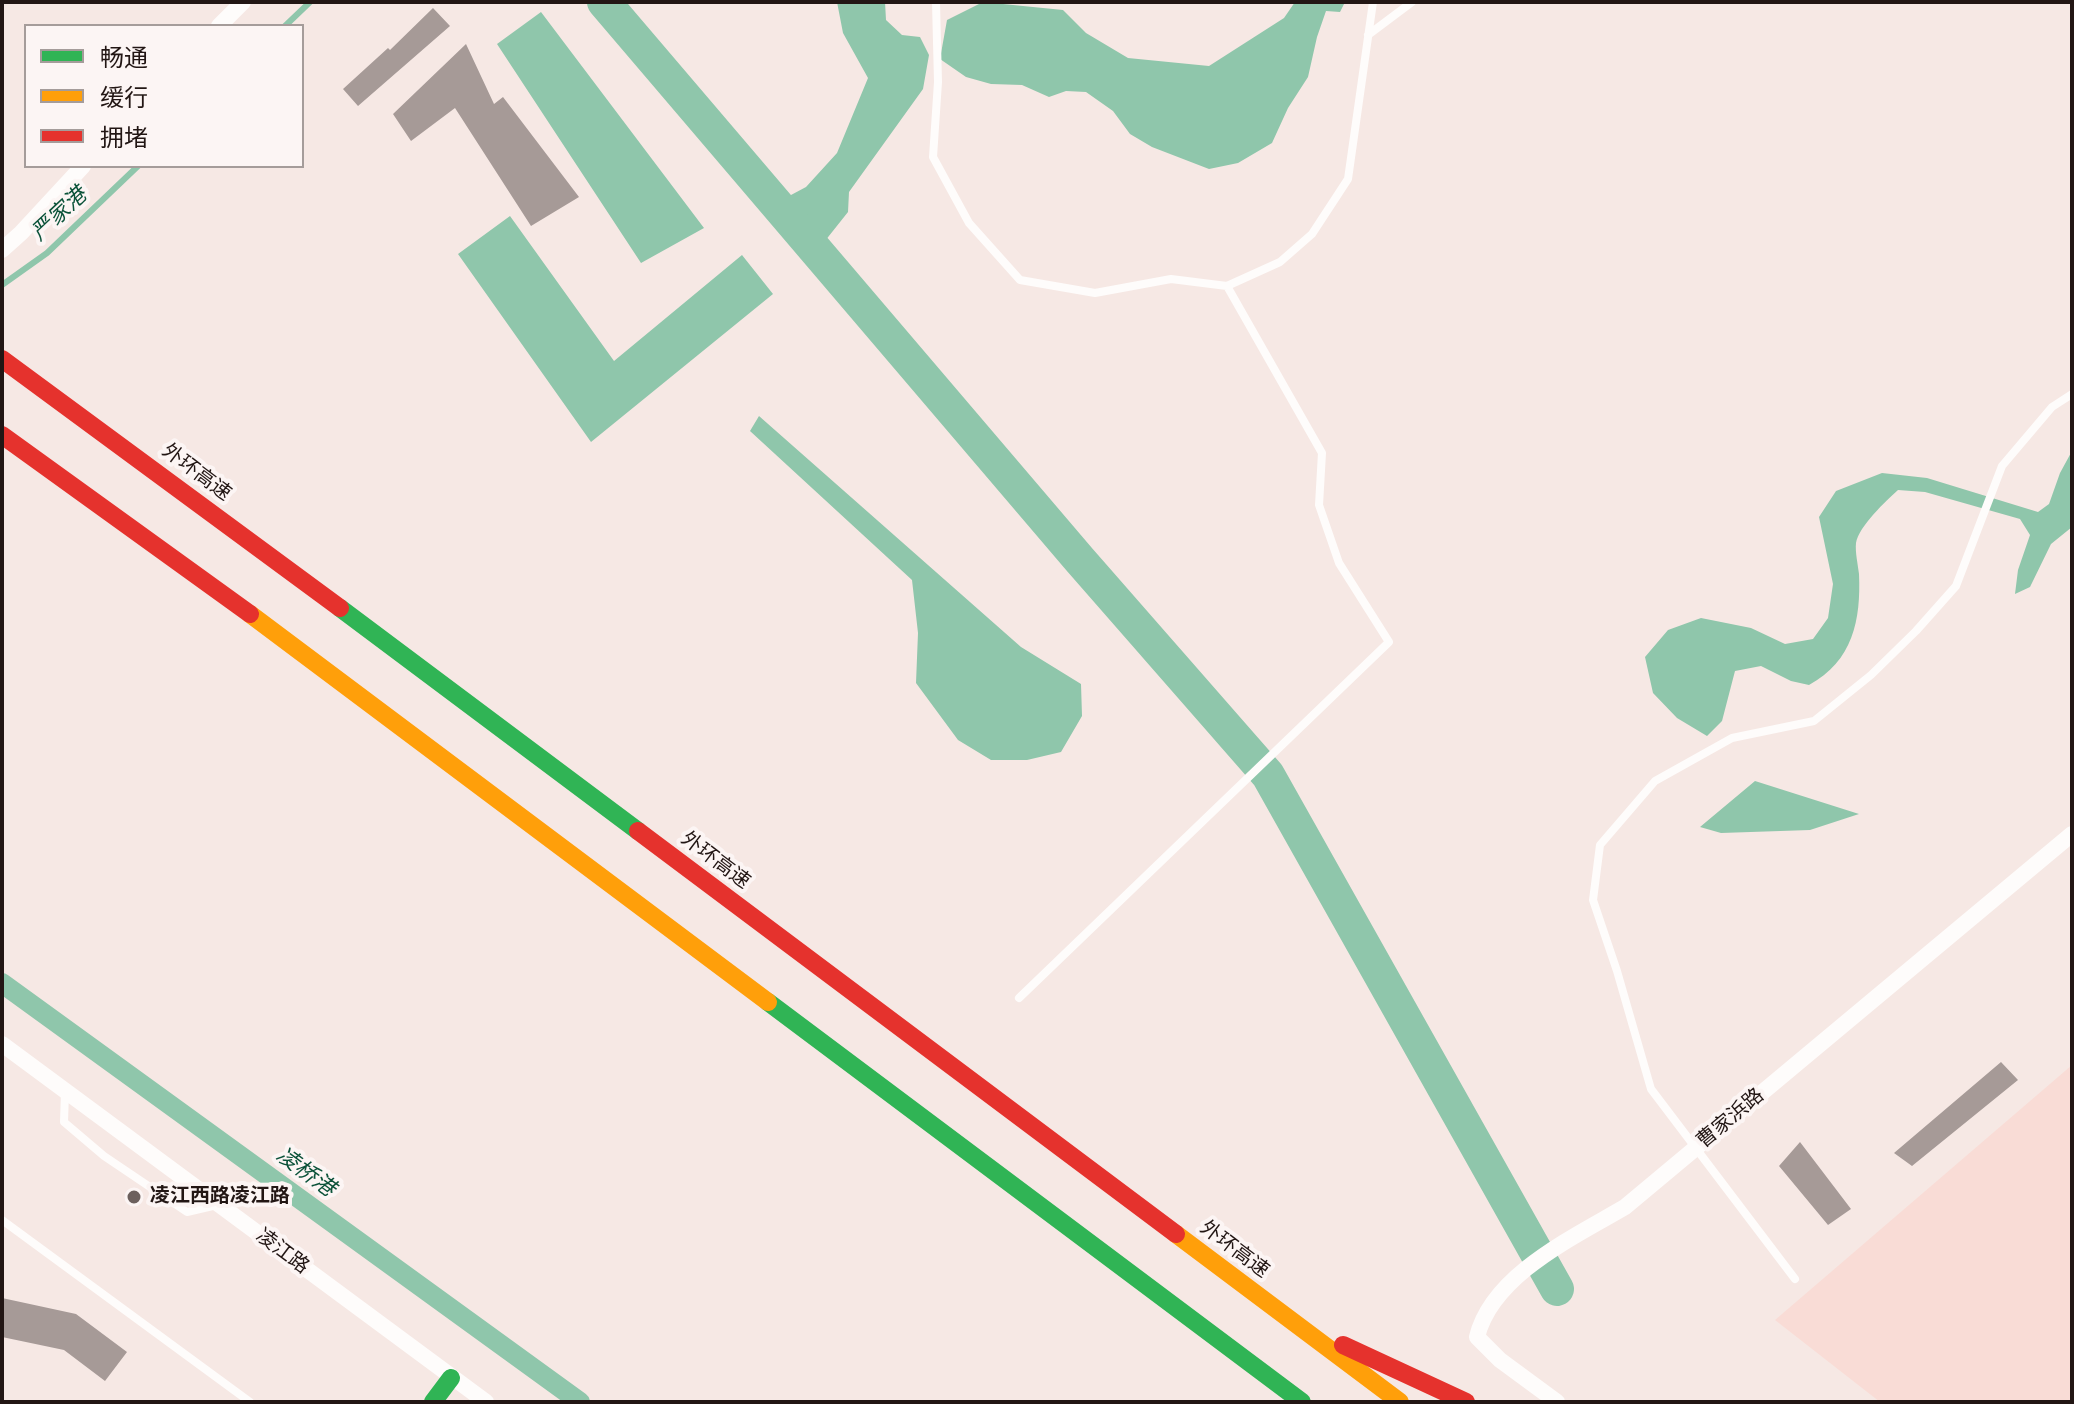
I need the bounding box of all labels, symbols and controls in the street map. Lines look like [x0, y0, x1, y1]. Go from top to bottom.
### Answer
legend [24, 24, 304, 168]
text: 畅通 [100, 41, 148, 74]
text: 缓行 [100, 81, 148, 114]
text: 拥堵 [100, 121, 148, 154]
water label: 严家港 [27, 183, 93, 247]
street label: 外环高速 [157, 439, 235, 507]
street label: 外环高速 [676, 827, 754, 895]
street label: 曹家浜路 [1693, 1084, 1769, 1154]
water label: 凌桥港 [271, 1143, 339, 1203]
place label: 凌江西路凌江路 [150, 1185, 290, 1209]
marker: 凌江西路凌江路 [125, 1188, 143, 1206]
street label: 外环高速 [1195, 1216, 1273, 1284]
street label: 凌江路 [251, 1224, 313, 1280]

